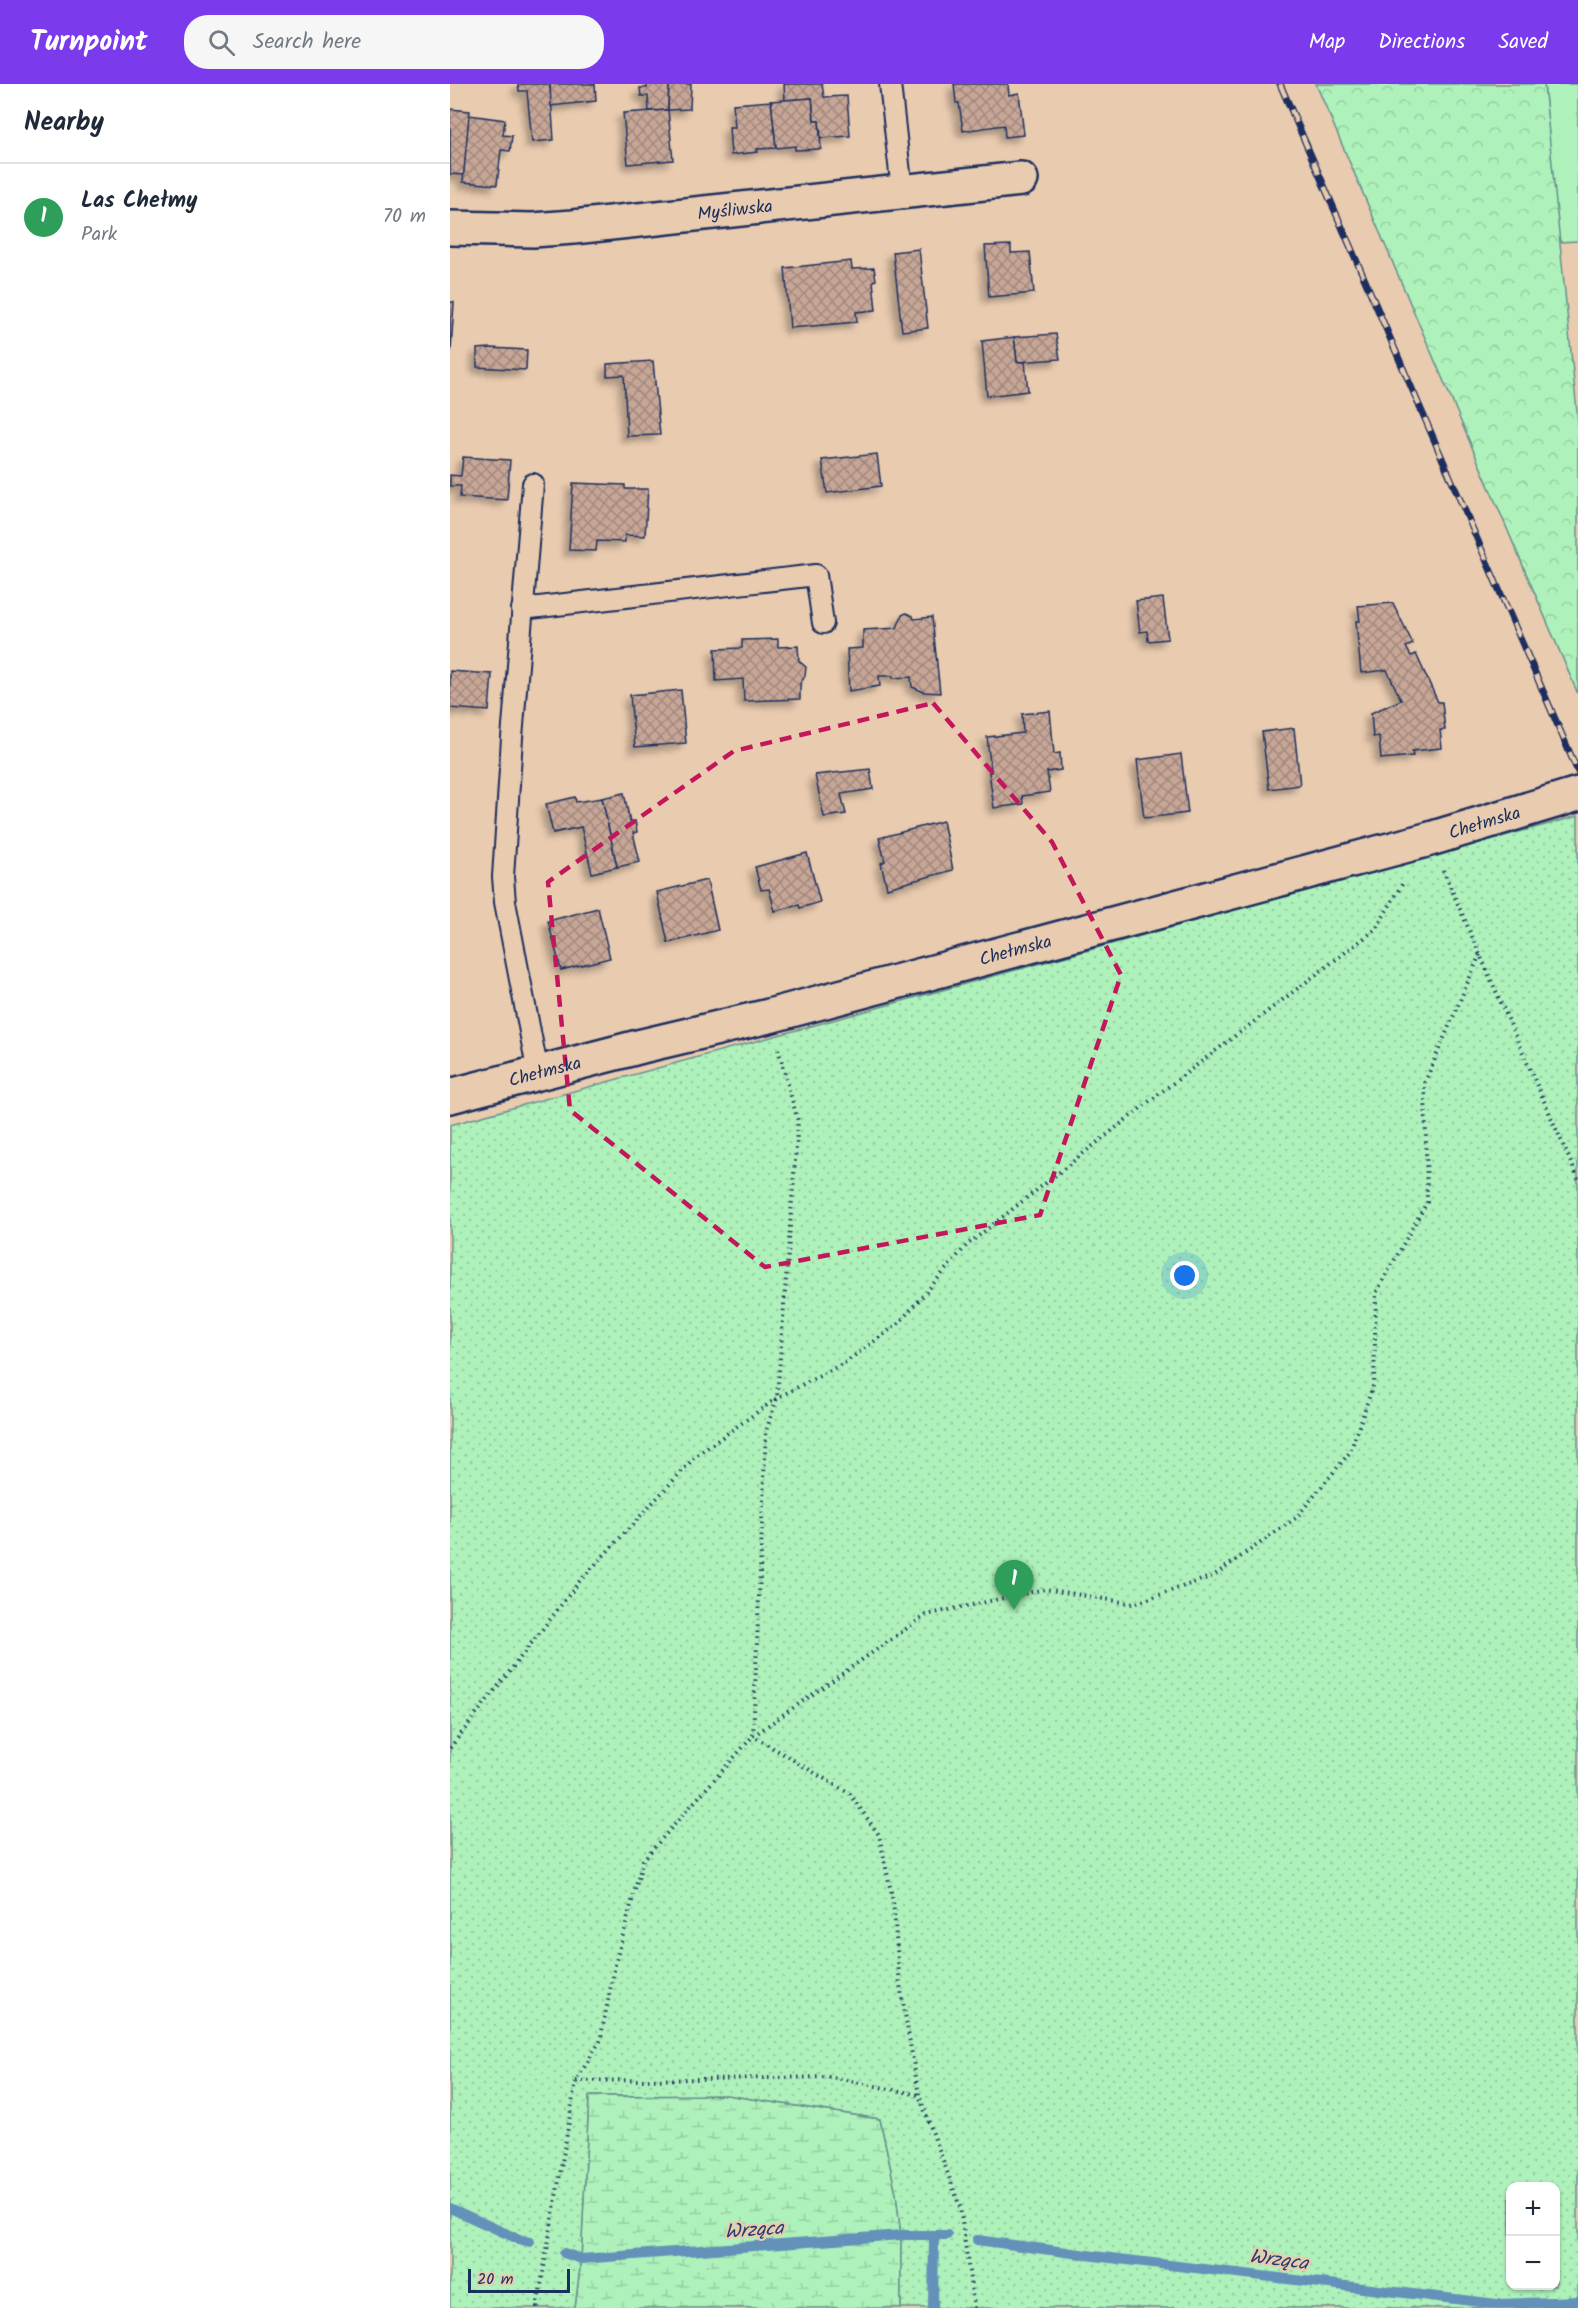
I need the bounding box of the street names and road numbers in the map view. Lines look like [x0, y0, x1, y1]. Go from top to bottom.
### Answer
street label: Myśliwska [696, 193, 774, 230]
street label: Chełmska [1445, 799, 1524, 849]
street label: Chełmska [976, 928, 1055, 975]
street label: Chełmska [506, 1049, 585, 1096]

